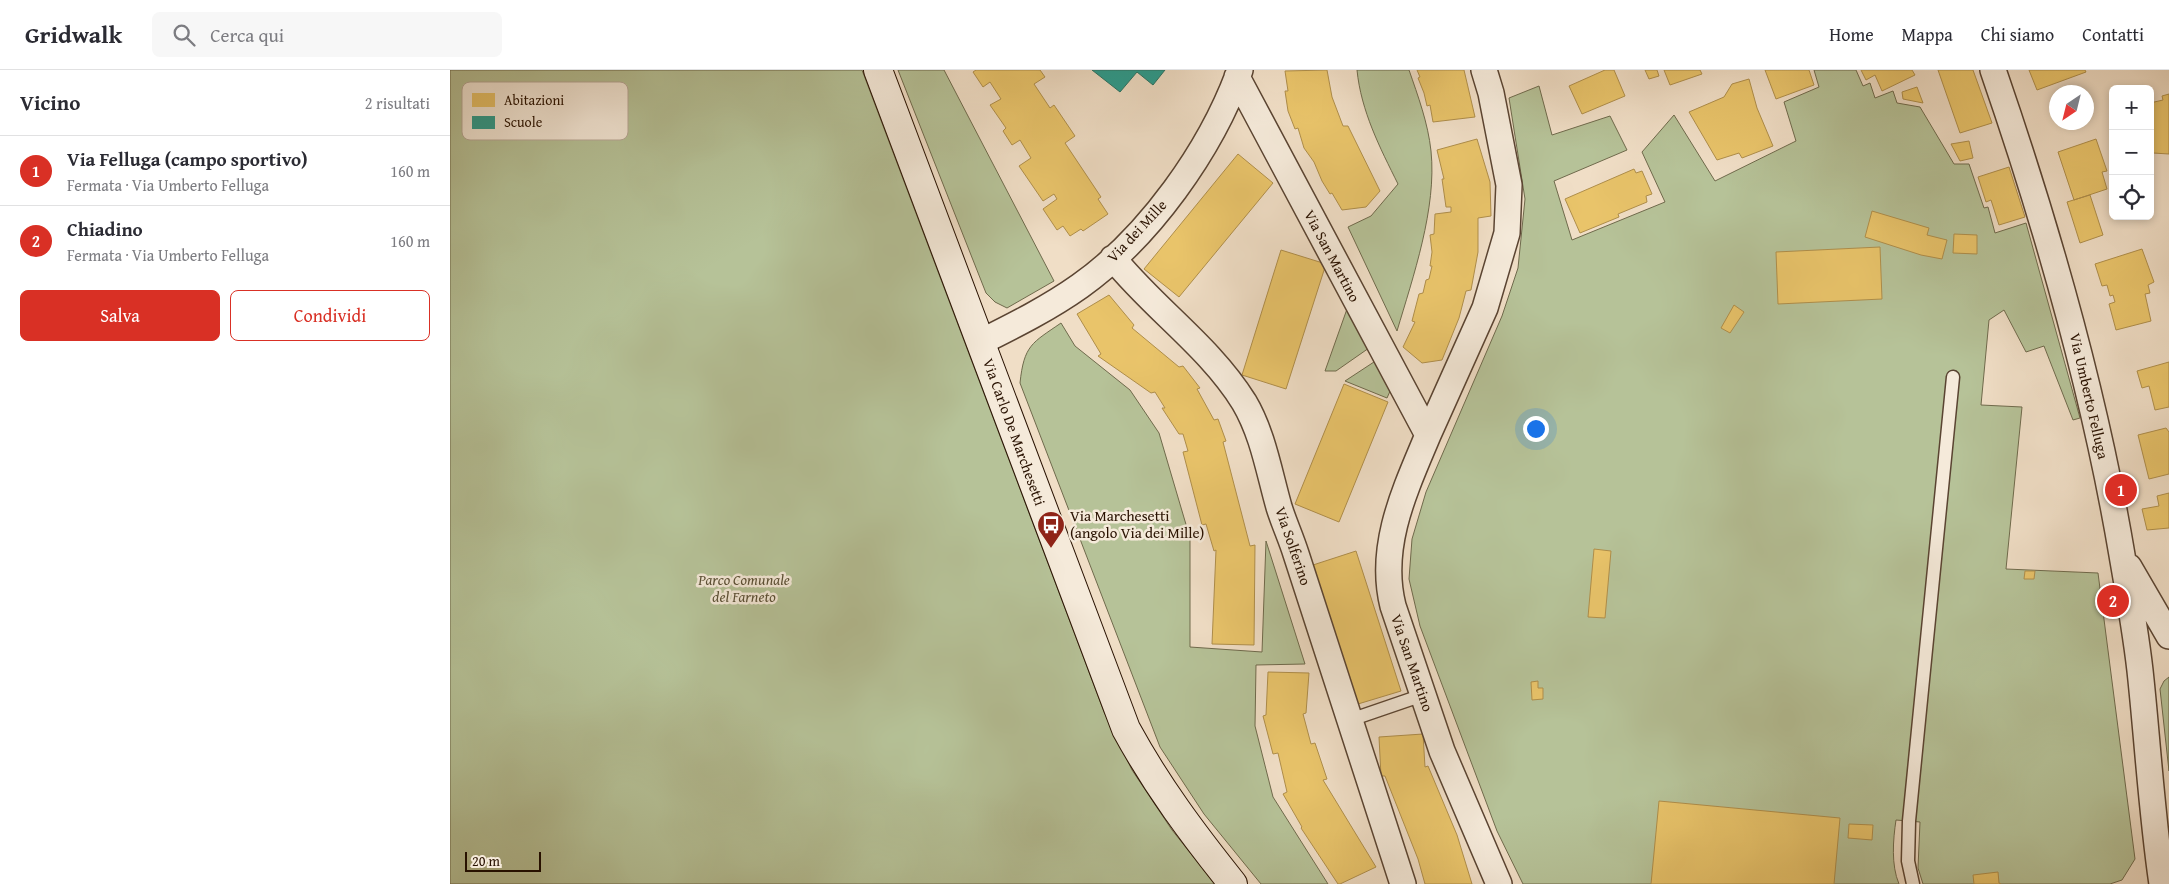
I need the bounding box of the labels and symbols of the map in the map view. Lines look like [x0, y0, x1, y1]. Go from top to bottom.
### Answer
legend [462, 82, 628, 140]
north arrow [2049, 85, 2094, 130]
text: Abitazioni [504, 90, 564, 110]
text: Scuole [504, 112, 543, 132]
street label: Via dei Mille [1102, 195, 1171, 267]
street label: Via San Martino [1299, 206, 1366, 306]
street label: Via Umberto Felluga [2065, 331, 2114, 461]
street label: Via Carlo De Marchesetti [978, 355, 1051, 508]
your location [1523, 416, 1549, 442]
pin: 1 [2105, 471, 2137, 509]
street label: Via Solferino [1270, 504, 1317, 588]
place label: Via Marchesetti (angolo Via dei Mille) [1070, 505, 1204, 543]
bus stop icon: Via Marchesetti (angolo Via dei Mille) [1036, 510, 1066, 549]
park label: Parco Comunale del Farneto [697, 569, 790, 607]
pin: 2 [2097, 582, 2129, 620]
street label: Via San Martino [1386, 611, 1439, 715]
scale bar [465, 849, 541, 872]

